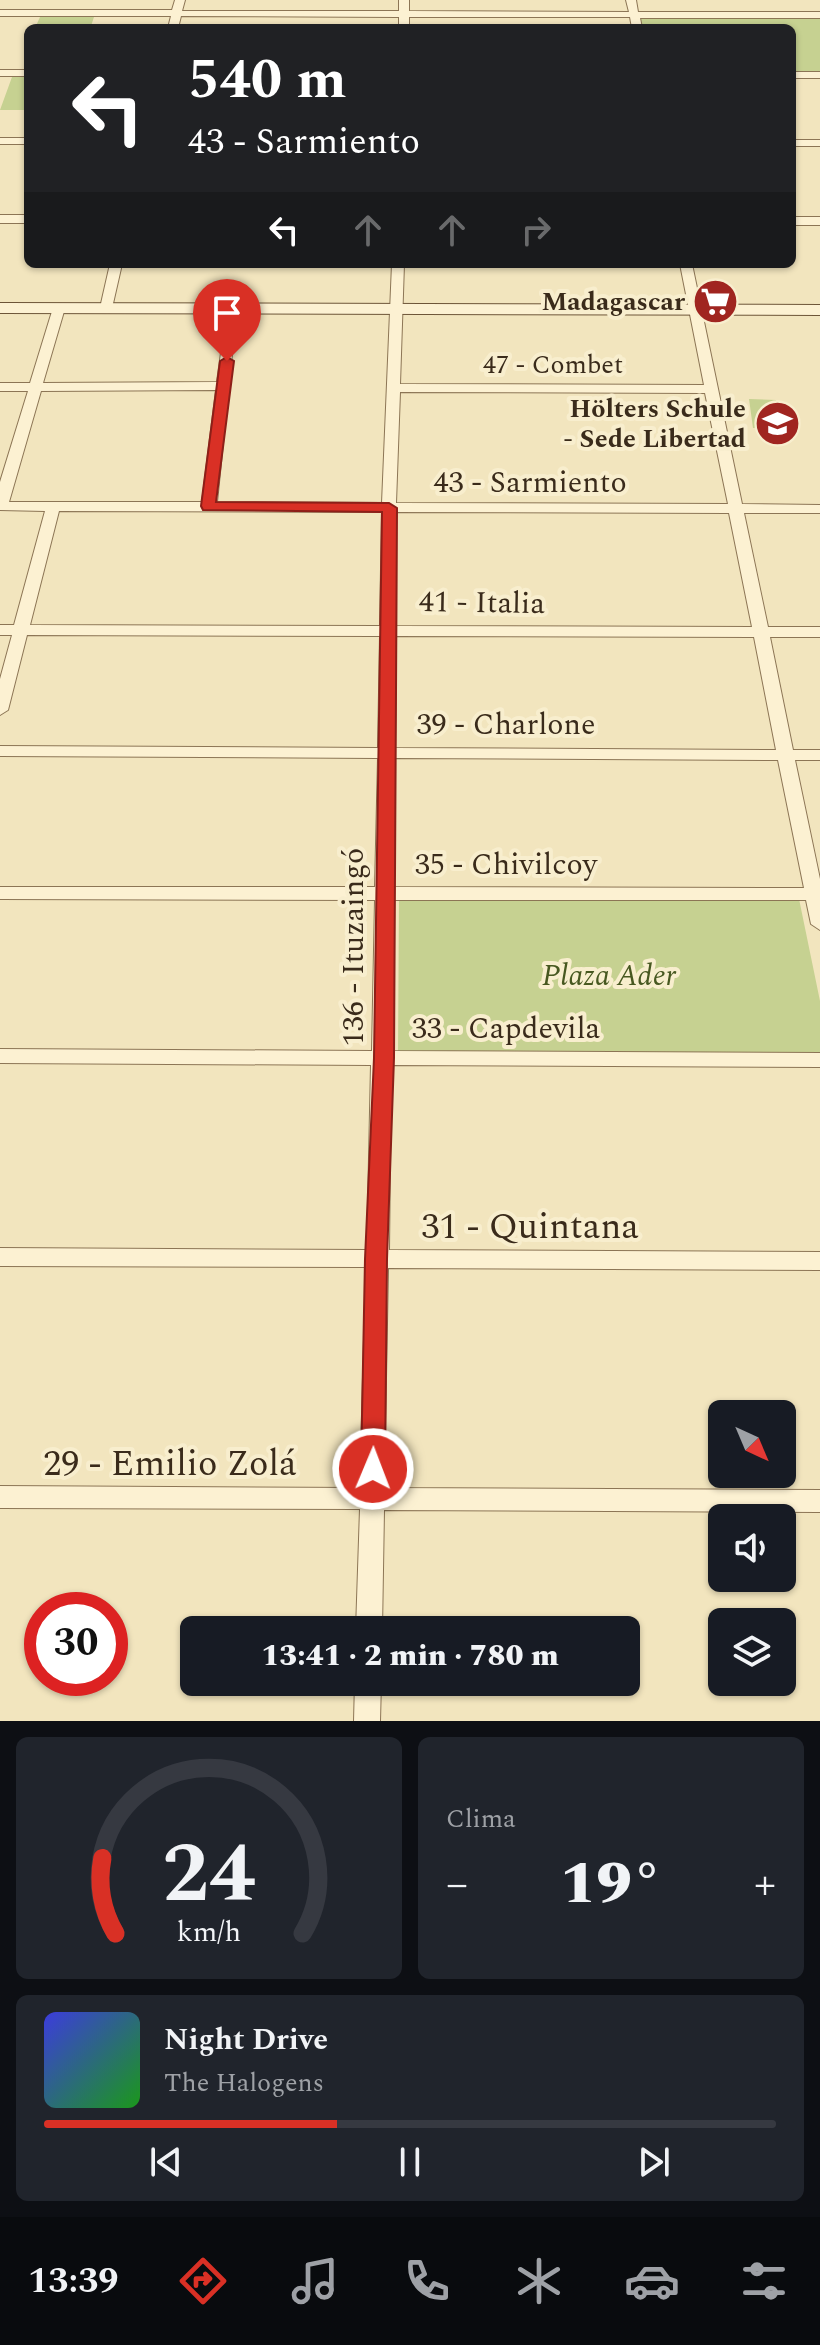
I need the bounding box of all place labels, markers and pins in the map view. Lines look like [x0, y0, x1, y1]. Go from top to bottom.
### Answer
supermarket icon: Madagascar [692, 277, 740, 325]
pin [193, 279, 261, 361]
place label: Madagascar [542, 282, 686, 322]
place label: Hölters Schule - Sede Libertad [563, 389, 746, 459]
school or university icon: Hölters Schule - Sede Libertad [753, 399, 801, 447]

